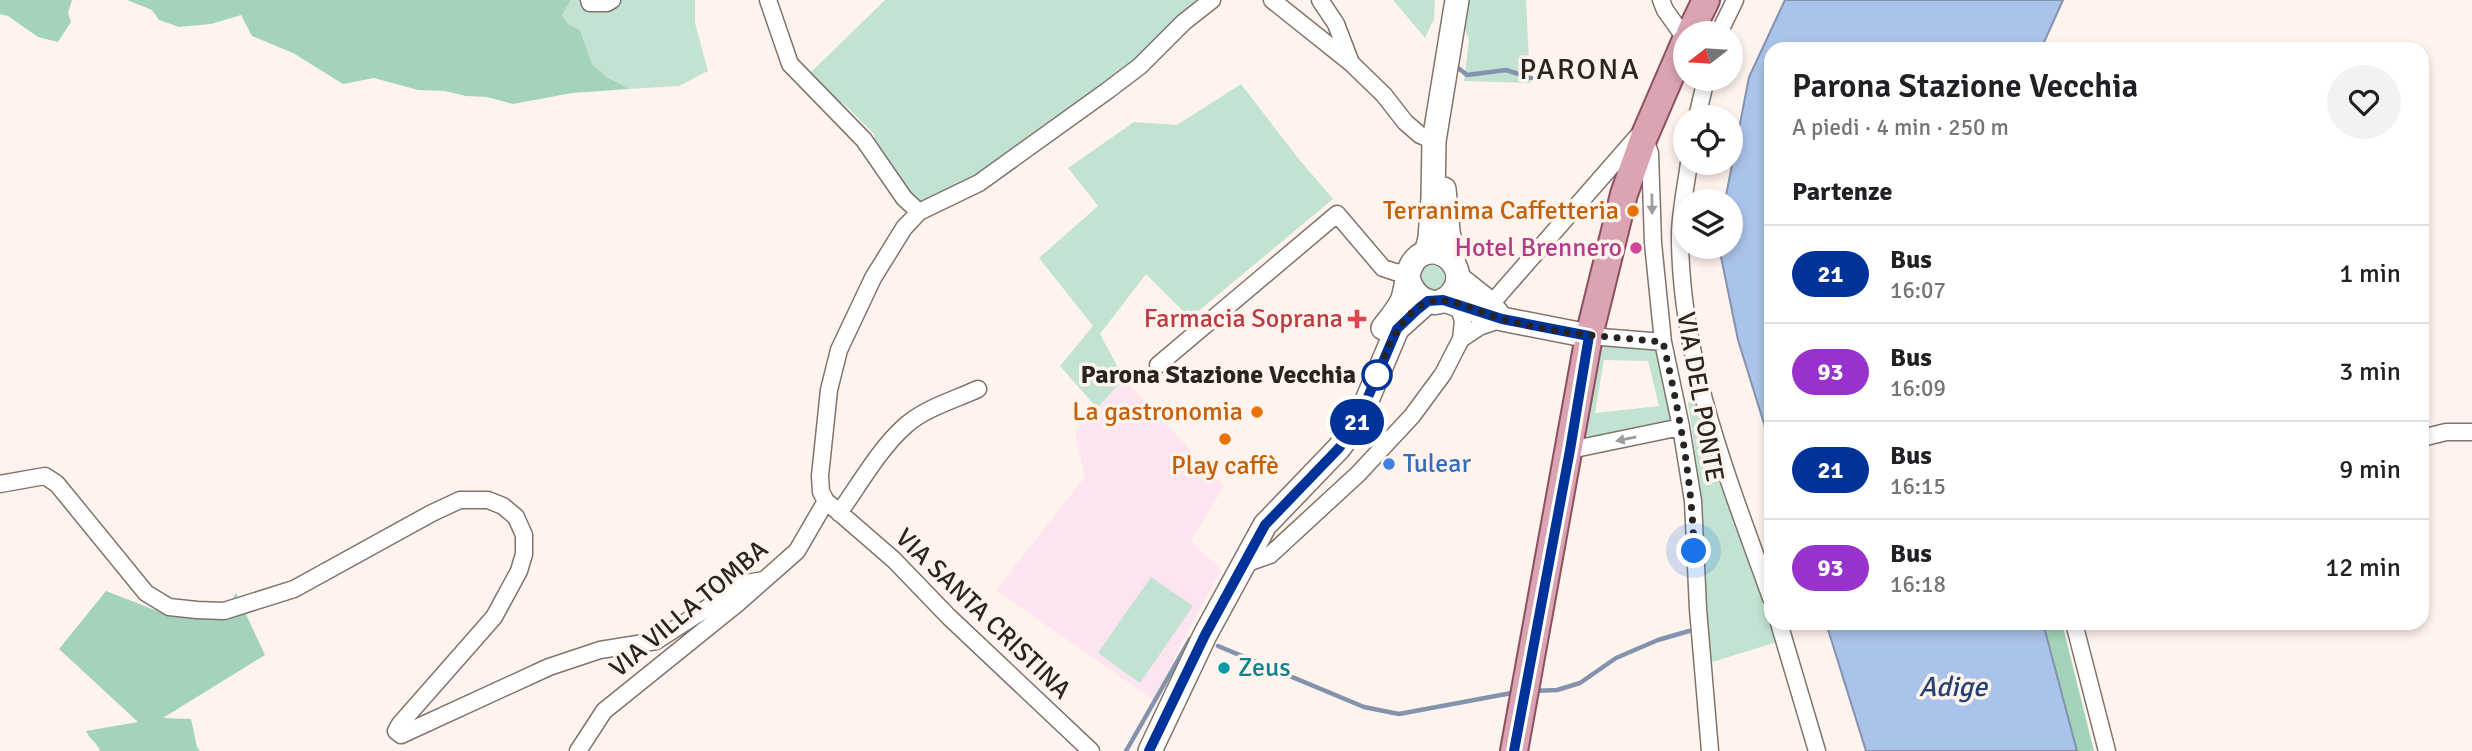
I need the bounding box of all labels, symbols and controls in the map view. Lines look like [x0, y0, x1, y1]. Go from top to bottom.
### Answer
north arrow [1673, 21, 1743, 91]
map controls [1673, 21, 1743, 259]
district label: PARONA [1519, 51, 1641, 88]
button: heart [2327, 65, 2401, 139]
text: Parona Stazione Vecchia [1792, 66, 2138, 107]
button: locate [1673, 105, 1743, 175]
text: A piedi · 4 min · 250 m [1792, 113, 2009, 142]
text: Partenze [1792, 176, 1892, 208]
button: layers [1673, 189, 1743, 259]
one-way arrow [1646, 193, 1658, 215]
place label: Terranima Caffetteria [1383, 195, 1619, 227]
marker: Terranima Caffetteria [1625, 203, 1641, 219]
place label: Hotel Brennero [1455, 232, 1622, 264]
marker: Hotel Brennero [1628, 240, 1644, 256]
text: Bus [1890, 244, 1932, 276]
text: 1 min [2339, 258, 2401, 290]
text: 21 [1818, 259, 1843, 289]
text: 16:07 [1890, 276, 1946, 305]
place label: Farmacia Soprana [1144, 303, 1343, 335]
street label: VIA DEL PONTE [1669, 310, 1731, 484]
marker: Farmacia Soprana [1349, 311, 1365, 327]
text: Bus [1890, 342, 1932, 374]
text: 3 min [2339, 356, 2401, 388]
text: 93 [1818, 357, 1843, 387]
place label: Parona Stazione Vecchia [1081, 359, 1356, 391]
marker: Parona Stazione Vecchia [1362, 360, 1392, 390]
text: 16:09 [1890, 374, 1946, 403]
place label: La gastronomia [1072, 396, 1243, 428]
line badge: 21 [1326, 399, 1388, 445]
marker: La gastronomia [1249, 404, 1265, 420]
text: 21 [1344, 407, 1370, 437]
marker: Play caffè [1217, 431, 1233, 447]
one-way arrow [1615, 433, 1637, 444]
text: Bus [1890, 440, 1932, 472]
place label: Tulear [1403, 448, 1471, 480]
place label: Play caffè [1171, 450, 1279, 482]
text: 9 min [2339, 454, 2401, 486]
text: 21 [1818, 455, 1843, 485]
marker: Tulear [1381, 456, 1397, 472]
text: 16:15 [1890, 472, 1946, 501]
street label: VIA SANTA CRISTINA [889, 522, 1078, 706]
street label: VIA VILLA TOMBA [603, 533, 775, 685]
your location [1676, 533, 1711, 568]
text: Bus [1890, 538, 1932, 570]
text: 12 min [2325, 552, 2401, 584]
text: 93 [1818, 553, 1843, 583]
text: 16:18 [1890, 570, 1946, 599]
place label: Zeus [1238, 652, 1291, 684]
marker: Zeus [1216, 660, 1232, 676]
water label: Adige [1919, 670, 1989, 704]

